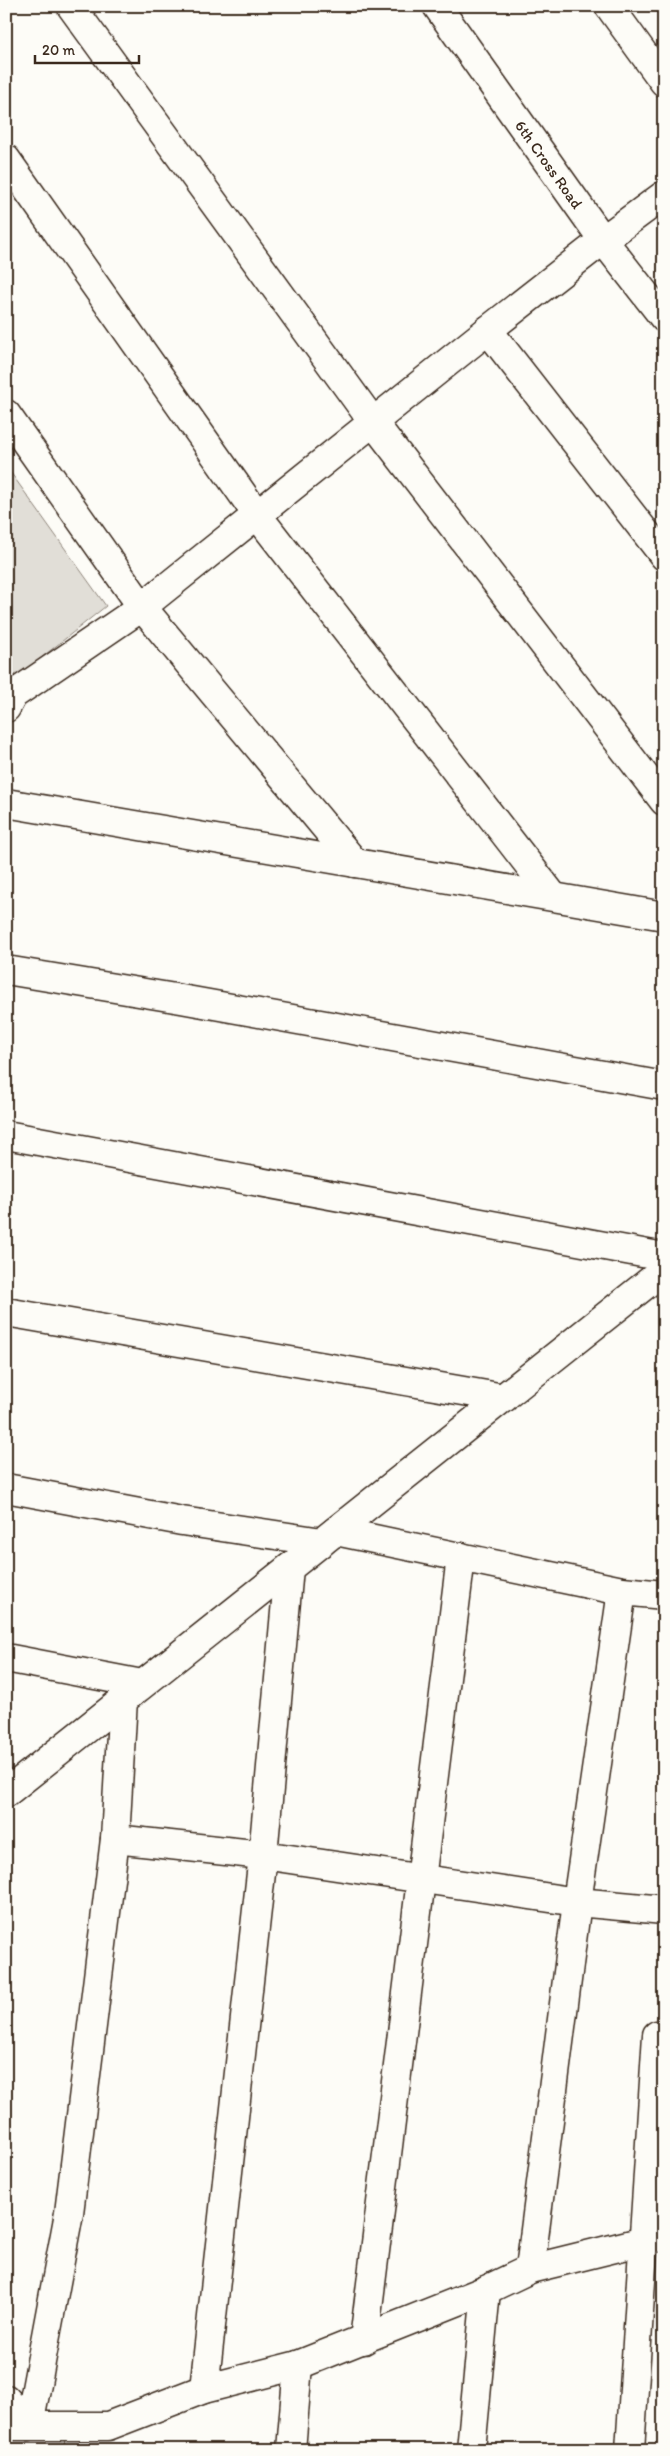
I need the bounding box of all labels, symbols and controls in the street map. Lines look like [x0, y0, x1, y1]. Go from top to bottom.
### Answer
scale bar [35, 32, 139, 64]
text: 20 m [42, 41, 76, 59]
street label: 6th Cross Road [511, 117, 587, 213]

